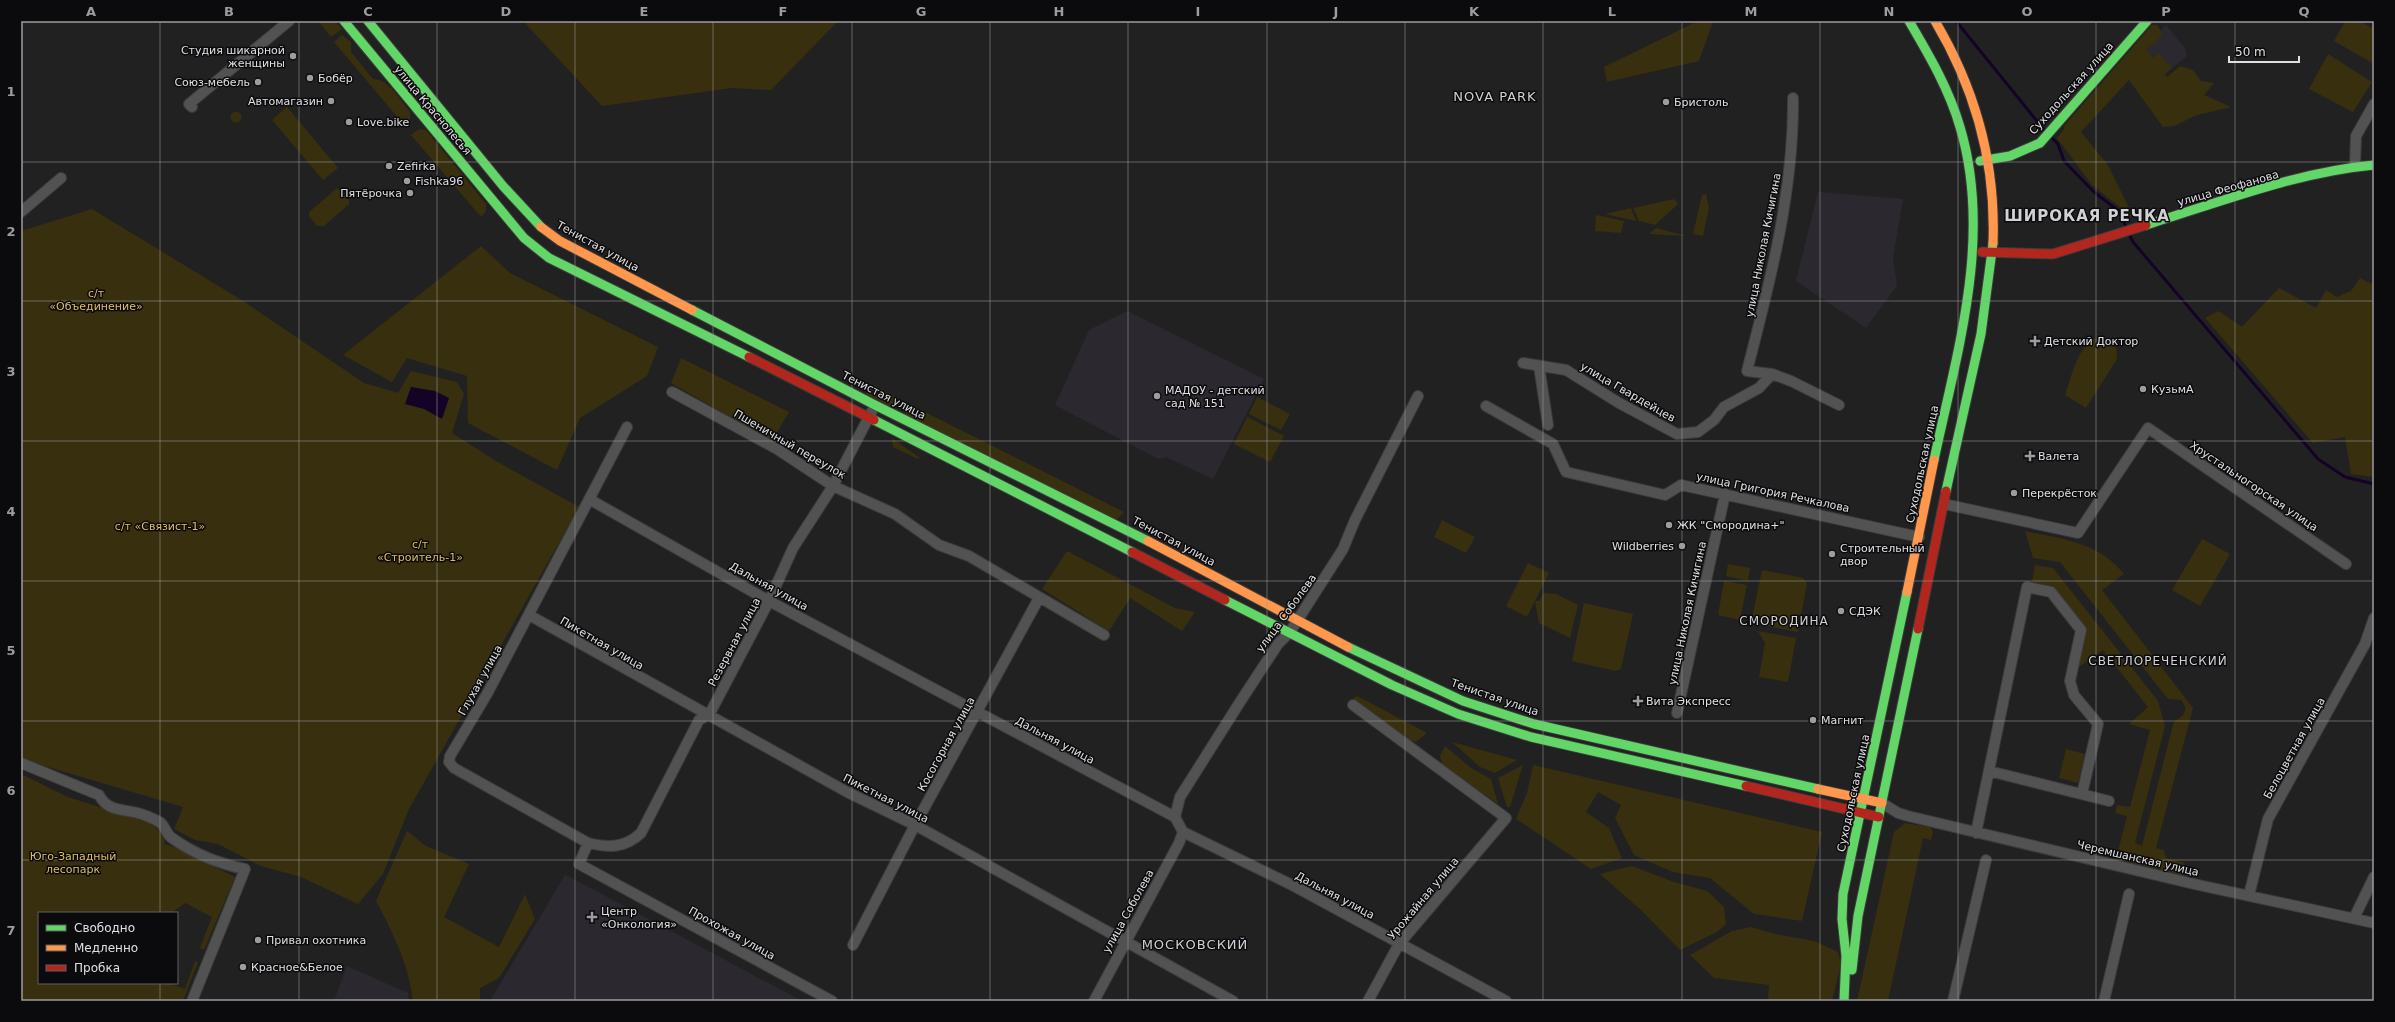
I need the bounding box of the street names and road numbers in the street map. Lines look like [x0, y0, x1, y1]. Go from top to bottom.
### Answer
street label: Суходольская улица [2026, 39, 2116, 137]
street label: улица Краснолесья [391, 63, 474, 158]
street label: улица Феофанова [2176, 168, 2280, 209]
street label: улица Николая Кичигина [1743, 172, 1784, 318]
street label: Тенистая улица [553, 218, 641, 274]
street label: улица Гвардейцев [1578, 360, 1678, 425]
street label: Тенистая улица [839, 368, 928, 422]
street label: Суходольская улица [1904, 404, 1941, 524]
street label: Пшеничный переулок [731, 407, 848, 482]
street label: Хрустальногорская улица [2187, 439, 2320, 534]
street label: улица Григория Речкалова [1695, 470, 1851, 515]
street label: Тенистая улица [1129, 514, 1217, 569]
street label: улица Николая Кичигина [1666, 540, 1709, 686]
street label: Дальняя улица [727, 559, 810, 613]
street label: улица Соболева [1254, 572, 1319, 655]
street label: Резервная улица [706, 596, 763, 689]
street label: Пикетная улица [558, 614, 646, 673]
street label: Глухая улица [456, 643, 505, 718]
street label: Тенистая улица [1448, 676, 1540, 719]
street label: Косогорная улица [915, 695, 978, 794]
street label: Белоцветная улица [2261, 695, 2328, 801]
street label: Дальняя улица [1013, 714, 1097, 767]
street label: Суходольская улица [1835, 733, 1872, 853]
street label: Пикетная улица [841, 771, 931, 826]
street label: Черемшанская улица [2076, 838, 2200, 879]
street label: Урожайная улица [1385, 855, 1462, 942]
street label: улица Соболева [1100, 867, 1157, 955]
street label: Дальняя улица [1293, 869, 1377, 922]
street label: Прохожая улица [686, 904, 777, 963]

